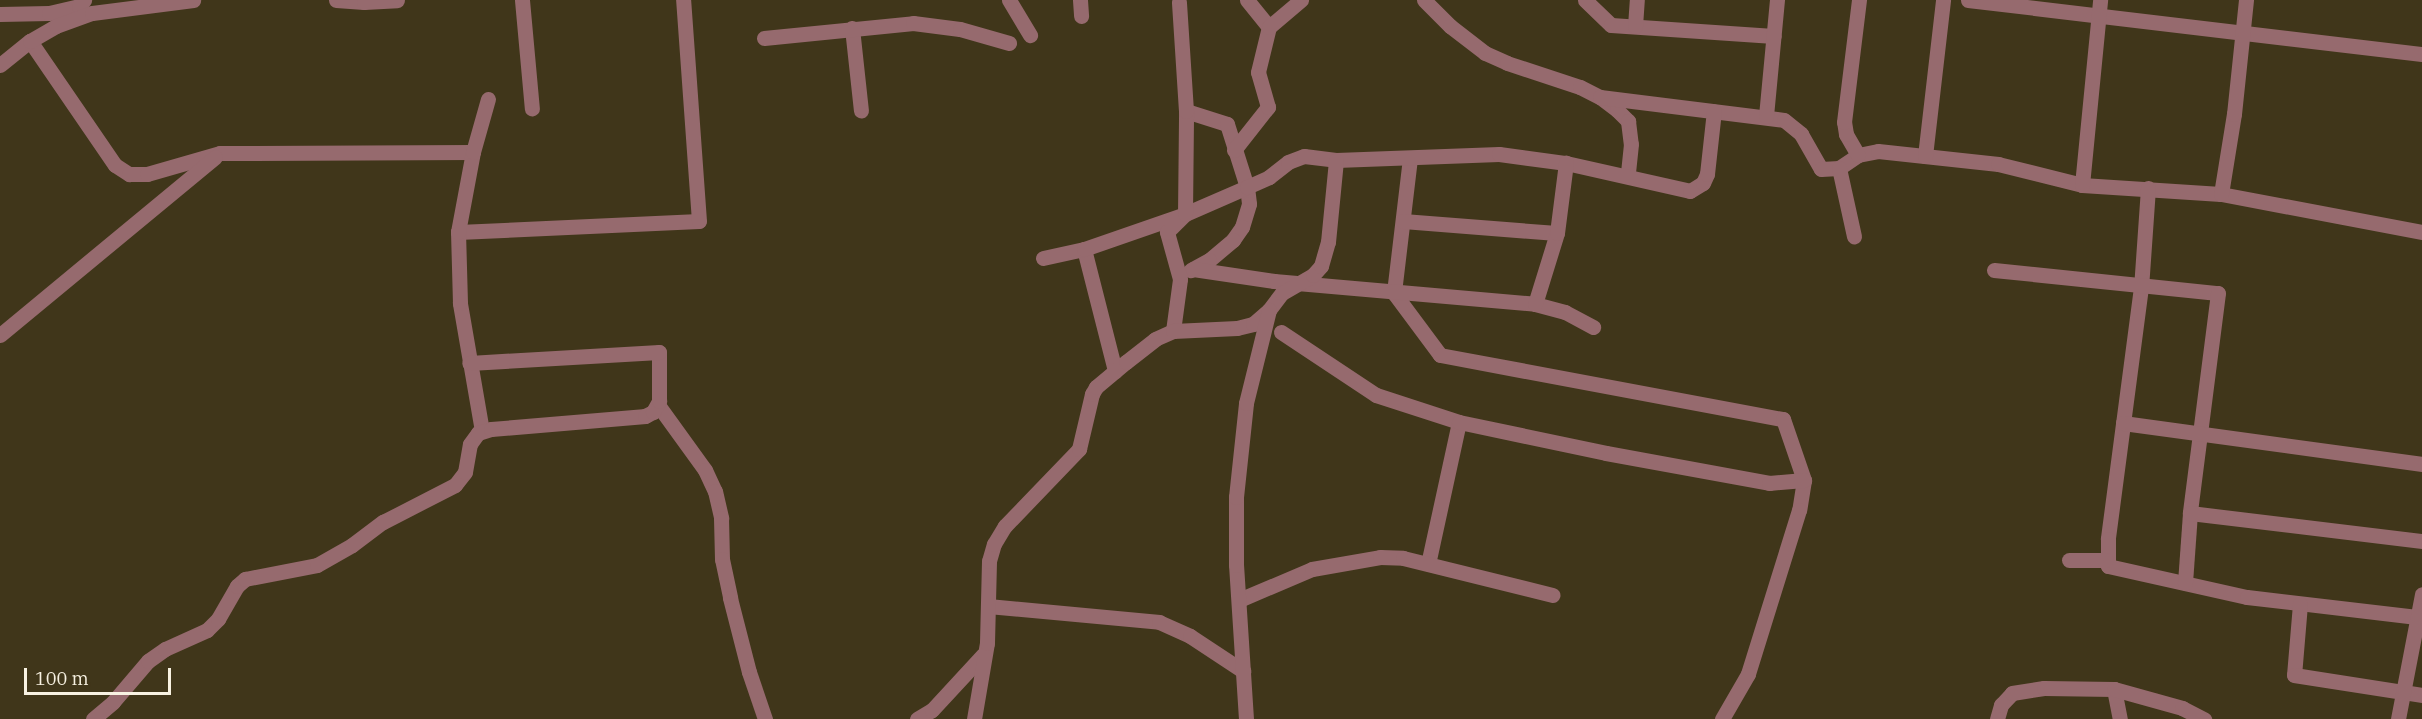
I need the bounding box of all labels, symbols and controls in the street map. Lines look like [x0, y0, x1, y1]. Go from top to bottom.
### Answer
scale bar [27, 656, 174, 694]
text: 100 m [35, 667, 89, 690]

